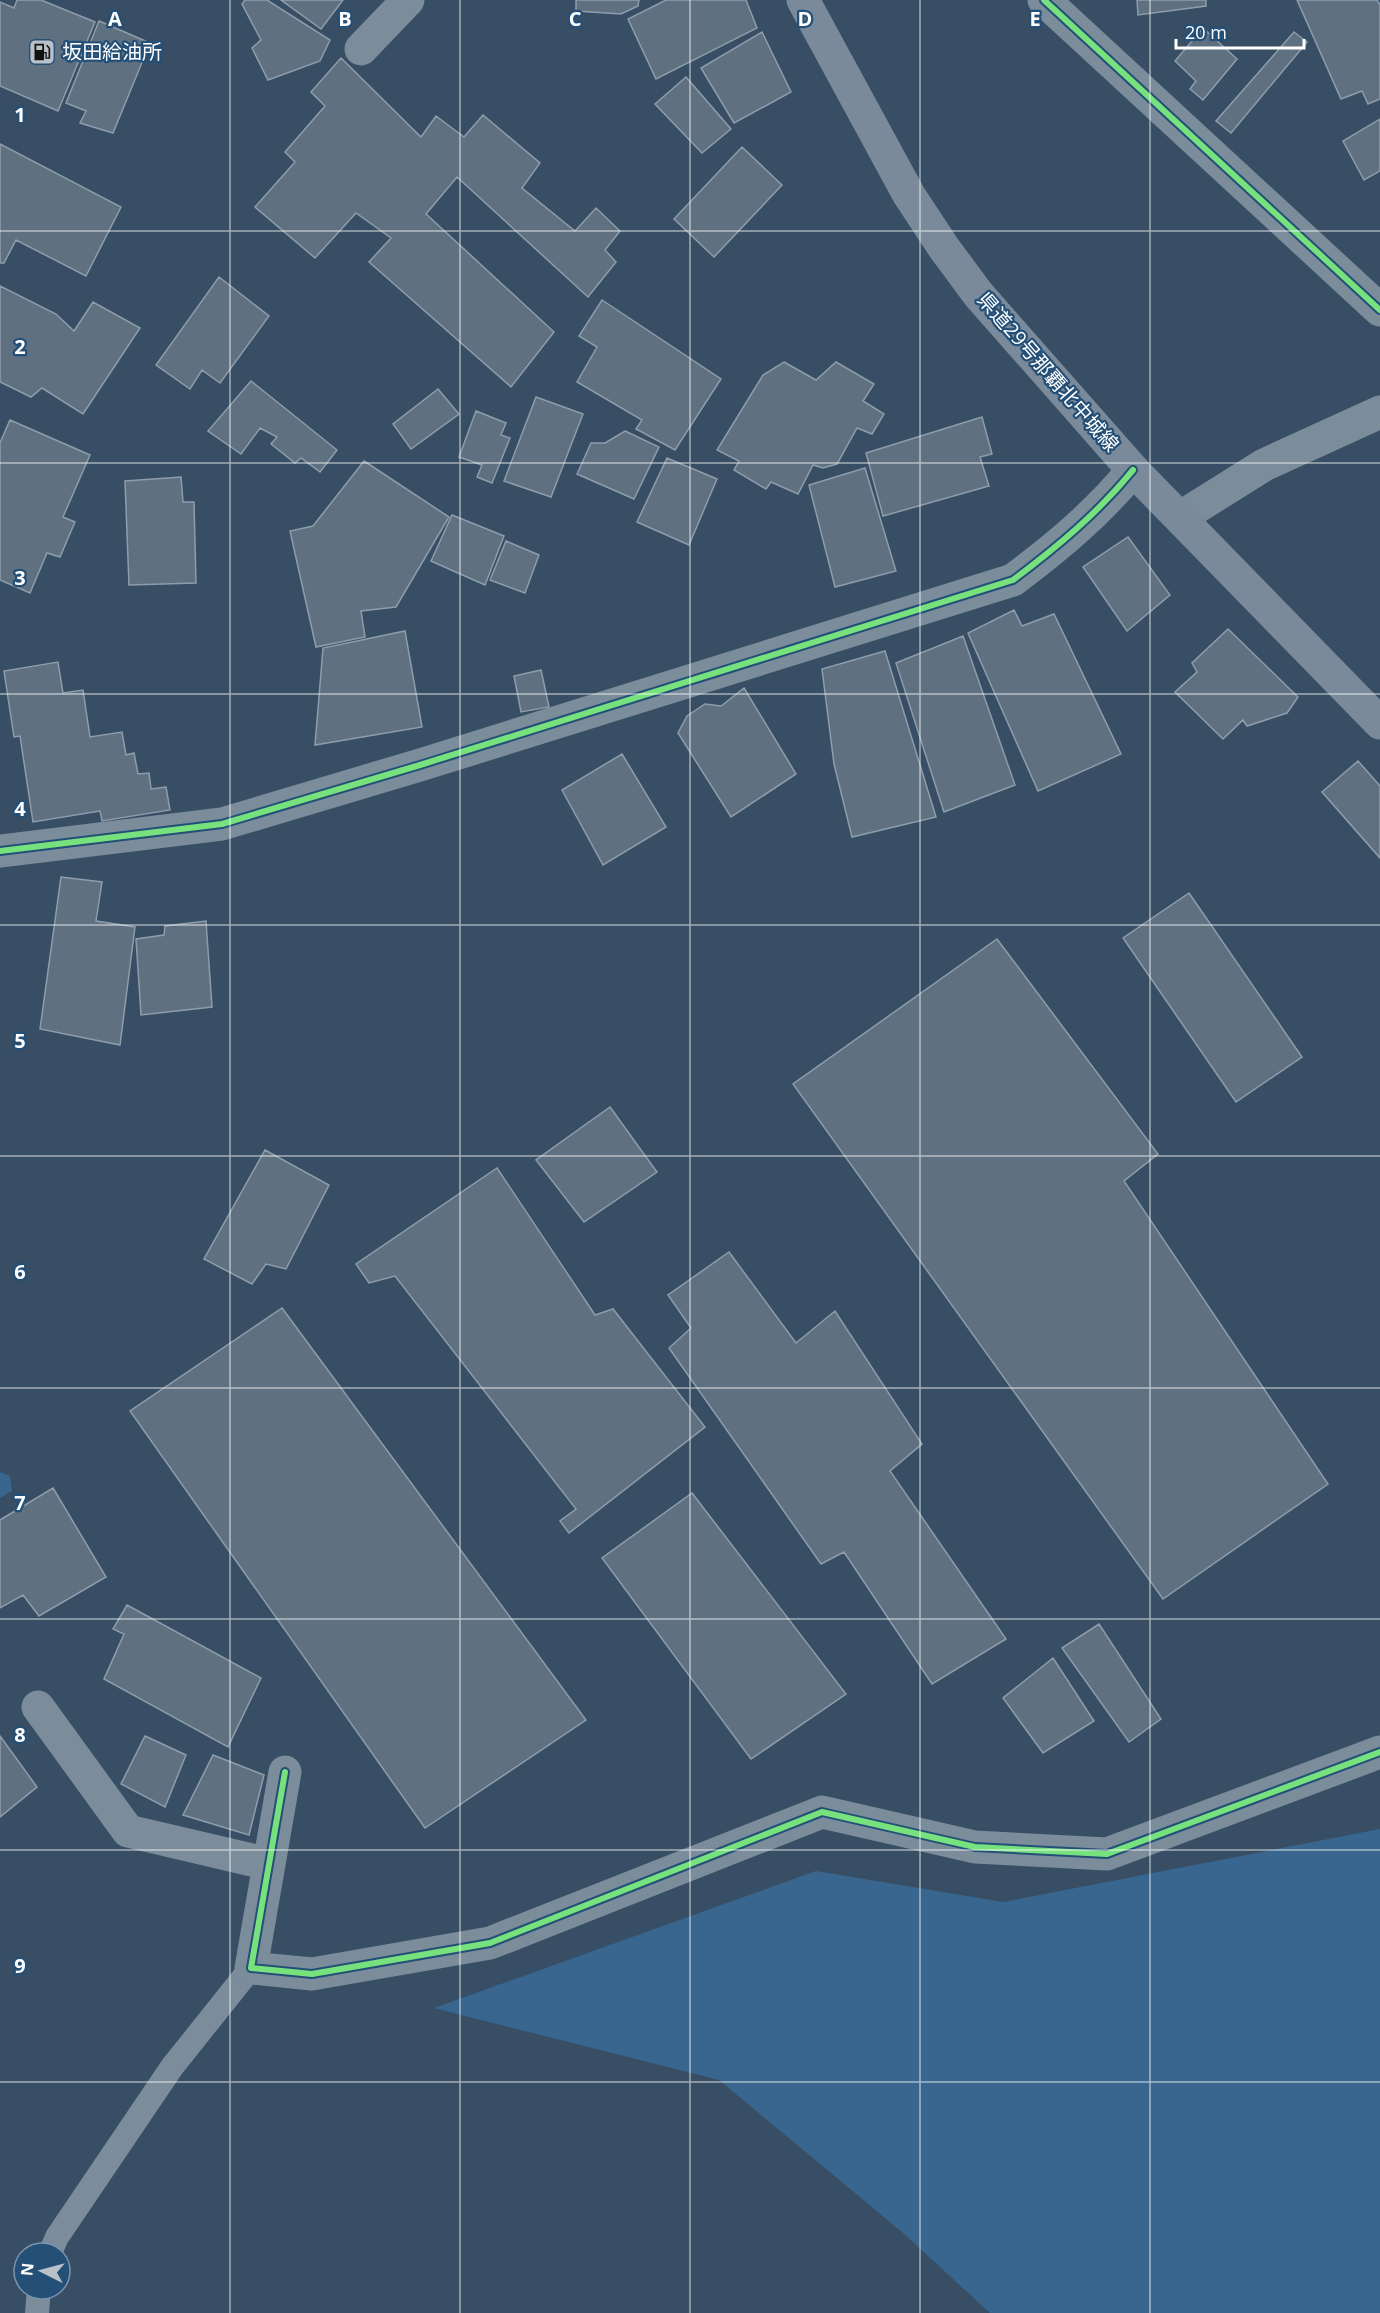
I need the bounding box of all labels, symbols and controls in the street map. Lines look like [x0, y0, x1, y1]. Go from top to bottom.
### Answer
text: A [108, 5, 122, 32]
text: B [338, 5, 352, 32]
text: C [569, 5, 582, 32]
text: D [798, 5, 812, 32]
text: E [1029, 5, 1041, 32]
scale bar [1176, 12, 1304, 50]
text: 20 m [1185, 20, 1227, 44]
fuel station icon: 坂田給油所 [27, 37, 57, 67]
place label: 坂田給油所 [62, 38, 162, 65]
text: 1 [14, 101, 26, 128]
street label: 県道29号那覇北中城線 [972, 286, 1125, 457]
text: 2 [14, 333, 26, 360]
text: 3 [14, 564, 26, 591]
text: 4 [14, 795, 26, 822]
text: 5 [14, 1027, 26, 1054]
text: 6 [14, 1258, 26, 1285]
text: 7 [14, 1489, 26, 1516]
text: 8 [14, 1721, 26, 1748]
text: 9 [14, 1952, 26, 1979]
north arrow [12, 2241, 72, 2301]
text: N [15, 2262, 39, 2277]

